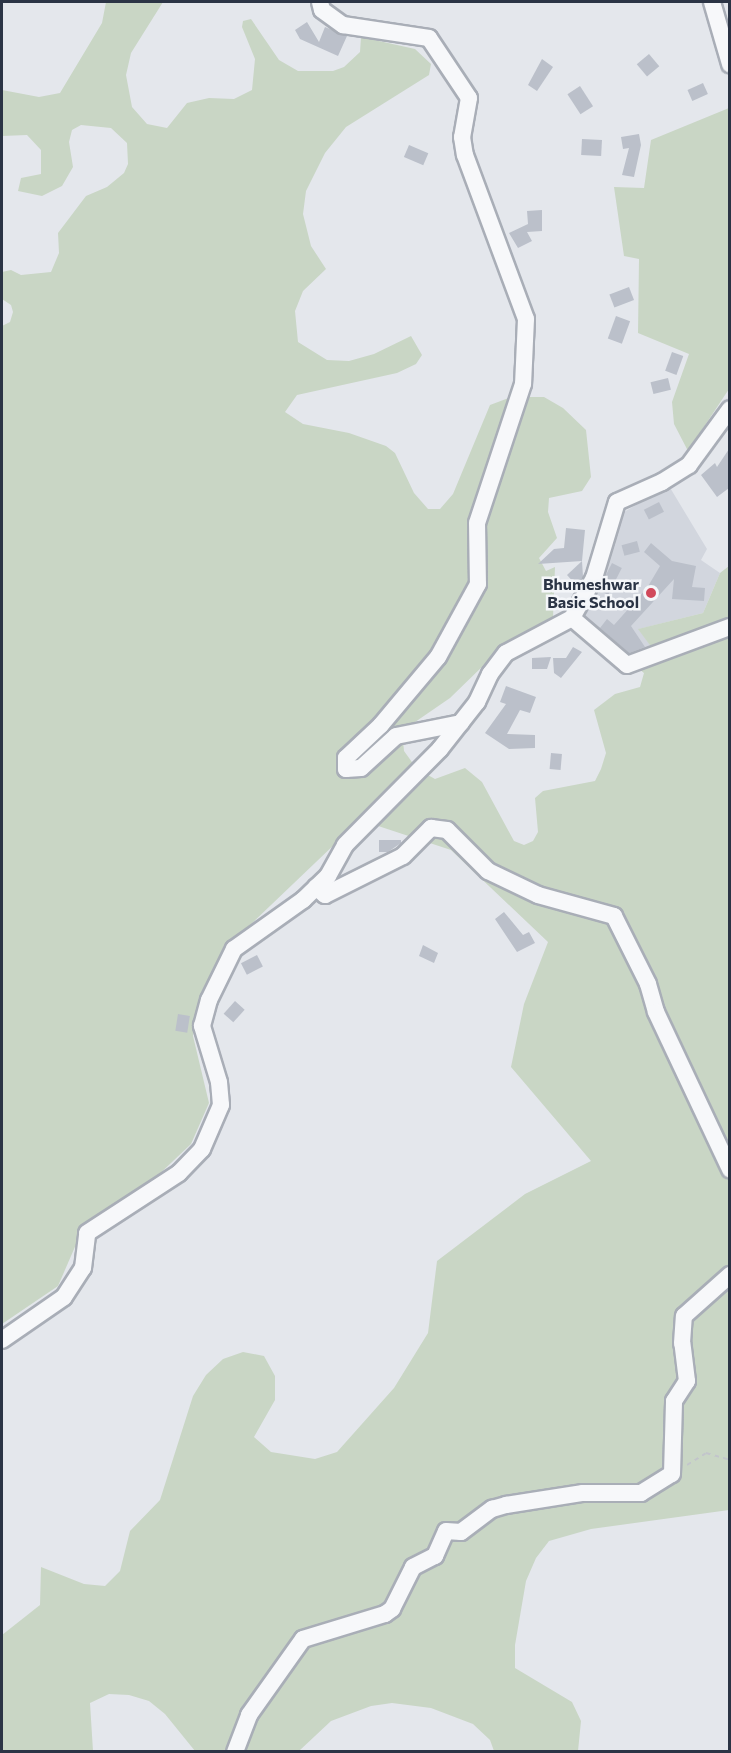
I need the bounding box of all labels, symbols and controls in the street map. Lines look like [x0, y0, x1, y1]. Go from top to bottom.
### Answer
place label: Bhumeshwar Basic School [543, 574, 639, 612]
marker: Bhumeshwar Basic School [644, 586, 658, 600]

